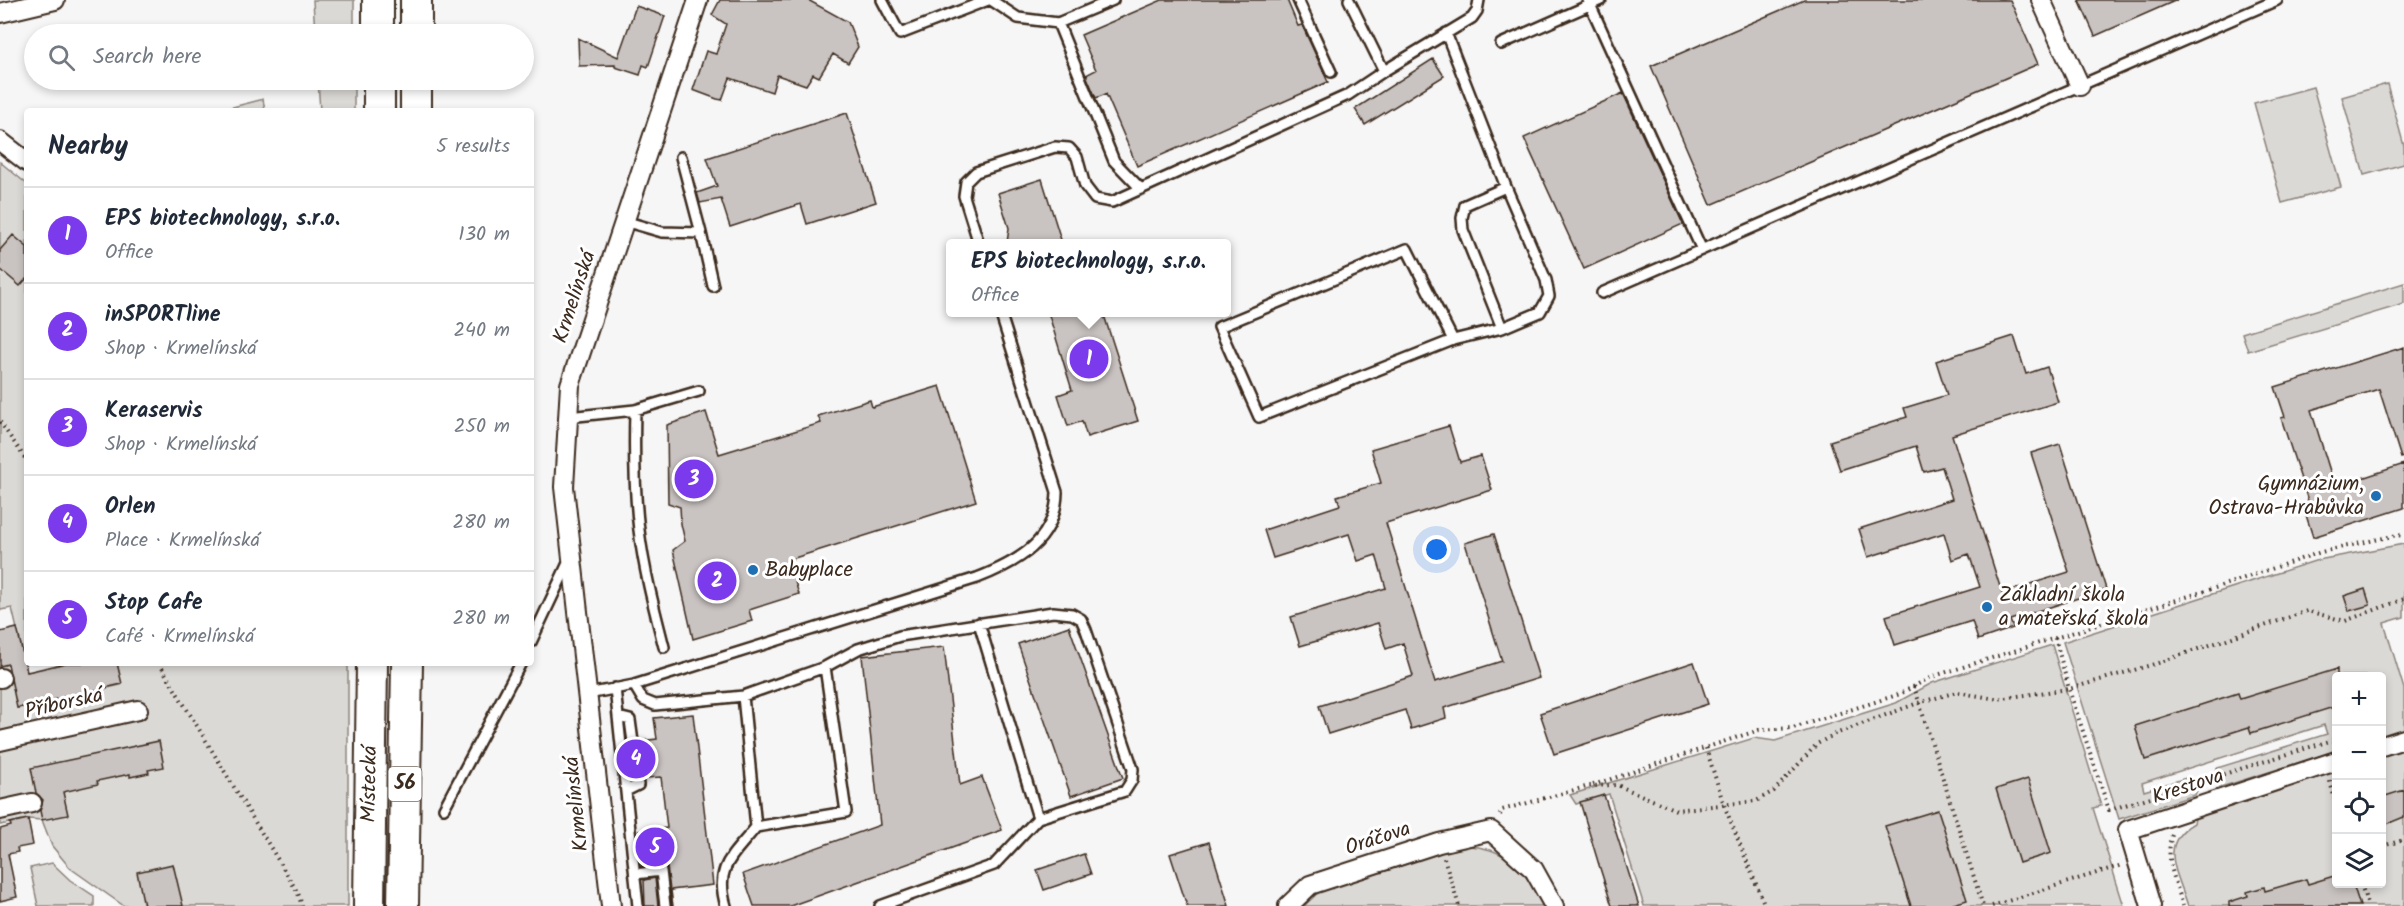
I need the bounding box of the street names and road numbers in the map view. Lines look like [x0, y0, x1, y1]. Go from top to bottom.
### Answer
street label: Krmelínská [545, 244, 606, 348]
street label: Příborská [22, 679, 108, 729]
street label: Místecká [353, 743, 387, 823]
street label: Krmelínská [555, 753, 598, 853]
street label: Krestova [2148, 760, 2228, 814]
road number: 56 [388, 767, 422, 801]
street label: Oráčova [1341, 813, 1415, 865]

